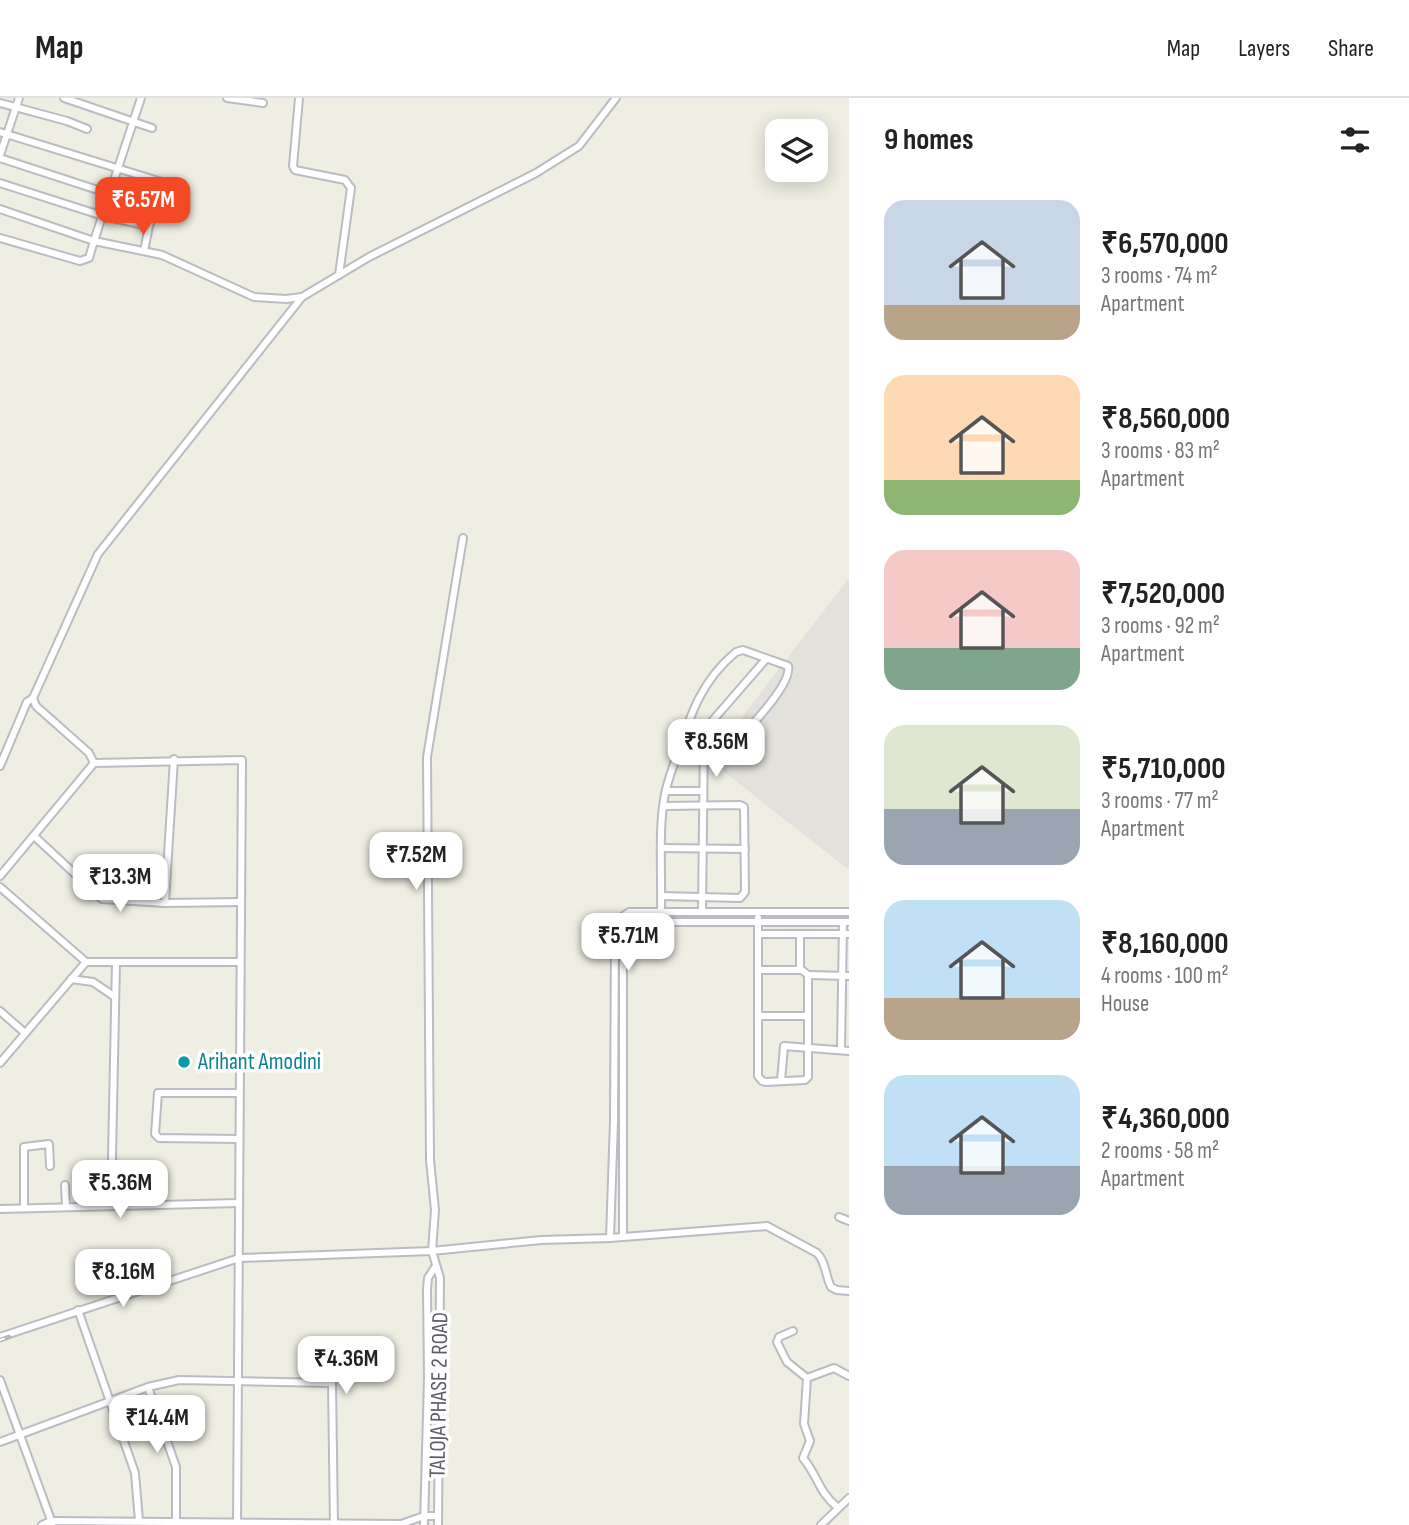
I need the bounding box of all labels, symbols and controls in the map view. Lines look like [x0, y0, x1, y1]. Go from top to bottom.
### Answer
text: Map [35, 28, 84, 68]
text: Map [1167, 34, 1200, 63]
text: Layers [1238, 34, 1290, 63]
text: Share [1328, 34, 1374, 63]
map controls [765, 119, 828, 182]
button: layers [765, 119, 828, 182]
icon: filters [1336, 121, 1374, 159]
text: 9 homes [884, 122, 974, 158]
pin: ₹6.57M [86, 178, 200, 237]
text: ₹6.57M [111, 186, 175, 214]
text: ₹6,570,000 [1101, 226, 1229, 262]
icon: home [940, 228, 1024, 312]
text: 3 rooms · 74 m² [1101, 262, 1218, 290]
text: Apartment [1101, 290, 1185, 318]
text: ₹8,560,000 [1101, 401, 1230, 437]
icon: home [940, 403, 1024, 487]
text: 3 rooms · 83 m² [1101, 437, 1220, 465]
text: Apartment [1101, 465, 1185, 493]
text: ₹7,520,000 [1101, 576, 1225, 612]
icon: home [940, 578, 1024, 662]
text: 3 rooms · 92 m² [1101, 612, 1220, 640]
text: Apartment [1101, 640, 1185, 668]
pin: ₹8.56M [659, 720, 773, 779]
text: ₹8.56M [684, 728, 748, 756]
text: ₹5,710,000 [1101, 751, 1225, 787]
icon: home [940, 753, 1024, 837]
text: 3 rooms · 77 m² [1101, 787, 1219, 815]
text: Apartment [1101, 815, 1185, 843]
pin: ₹7.52M [359, 832, 473, 892]
text: ₹7.52M [386, 841, 447, 869]
pin: ₹13.3M [63, 854, 177, 914]
text: ₹13.3M [89, 863, 151, 891]
pin: ₹5.71M [571, 914, 685, 973]
text: ₹5.71M [597, 922, 659, 950]
text: ₹8,160,000 [1101, 926, 1229, 962]
icon: home [940, 928, 1024, 1012]
text: 4 rooms · 100 m² [1101, 962, 1229, 990]
text: House [1101, 990, 1149, 1018]
place label: Arihant Amodini [197, 1048, 321, 1076]
marker: Arihant Amodini [176, 1054, 192, 1070]
text: ₹4,360,000 [1101, 1101, 1230, 1137]
icon: home [940, 1103, 1024, 1187]
text: 2 rooms · 58 m² [1101, 1137, 1219, 1165]
pin: ₹5.36M [63, 1160, 177, 1220]
text: Apartment [1101, 1165, 1185, 1193]
text: ₹5.36M [88, 1169, 152, 1197]
pin: ₹8.16M [66, 1250, 180, 1309]
text: ₹8.16M [91, 1258, 155, 1286]
street label: TALOJA PHASE 2 ROAD [424, 1312, 454, 1478]
pin: ₹4.36M [289, 1336, 403, 1396]
text: ₹4.36M [314, 1345, 378, 1373]
pin: ₹14.4M [100, 1396, 214, 1455]
text: ₹14.4M [125, 1404, 189, 1432]

